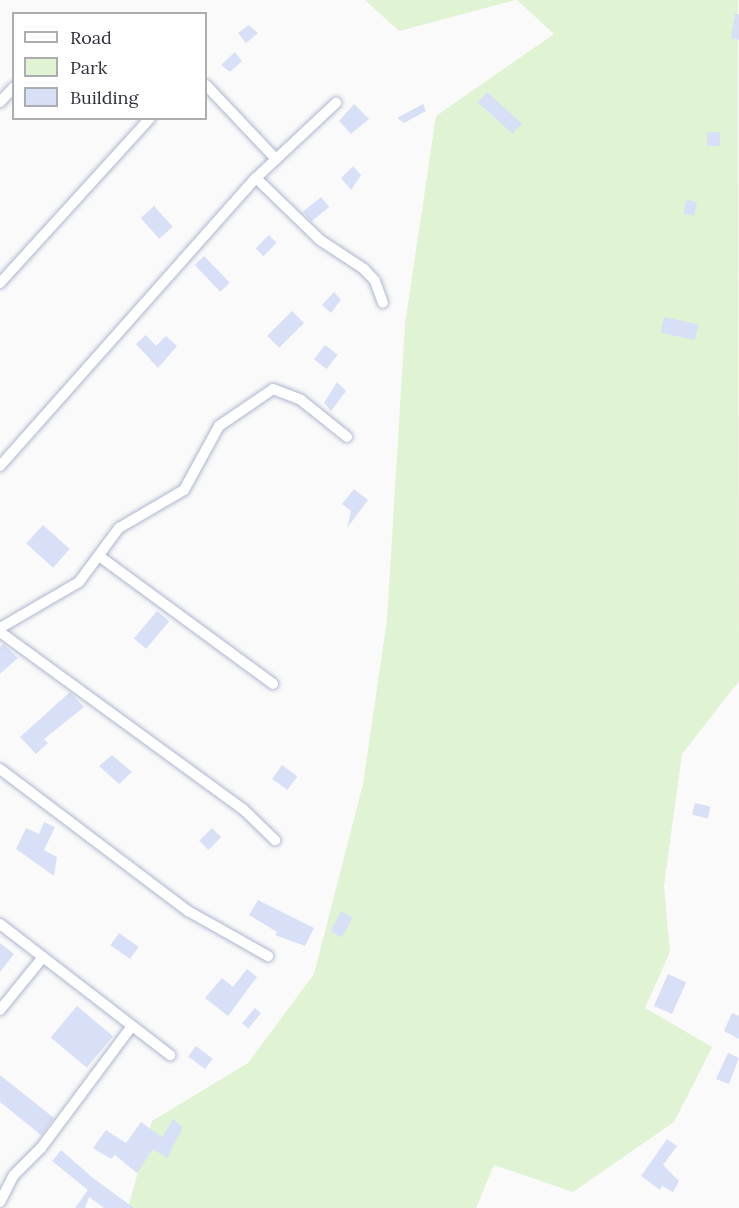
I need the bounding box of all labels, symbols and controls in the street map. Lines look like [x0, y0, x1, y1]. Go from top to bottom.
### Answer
legend [12, 12, 207, 120]
text: Road [70, 26, 112, 49]
text: Park [70, 56, 107, 79]
text: Building [70, 86, 138, 109]

